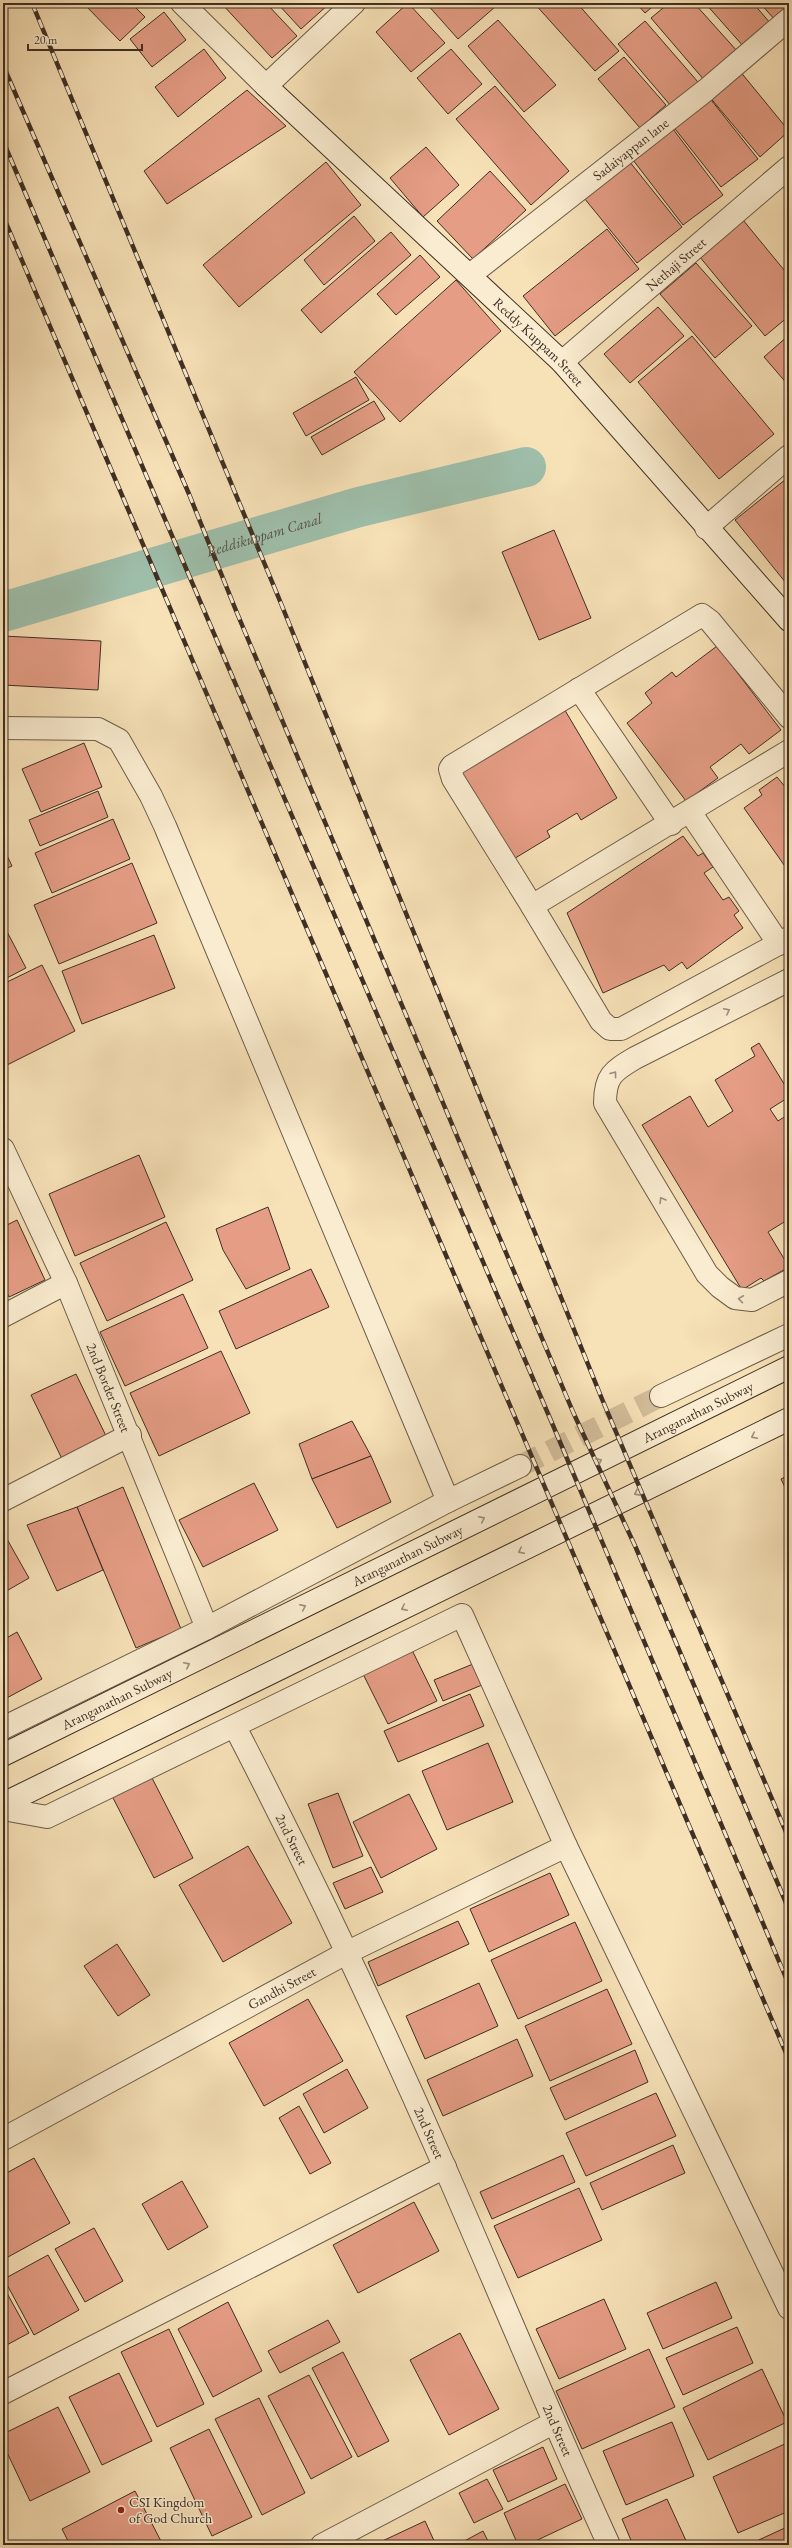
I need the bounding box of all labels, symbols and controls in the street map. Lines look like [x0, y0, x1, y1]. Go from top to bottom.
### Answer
scale bar [28, 26, 142, 52]
text: 20 m [34, 32, 58, 48]
street label: Sadaiyappan lane [589, 113, 673, 185]
street label: Nethaji Street [642, 233, 710, 295]
street label: Reddy Kuppam Street [490, 294, 588, 390]
water label: Reddikuppam Canal [203, 508, 325, 561]
one-way arrow [722, 1008, 730, 1016]
one-way arrow [609, 1071, 616, 1078]
one-way arrow [660, 1197, 667, 1204]
one-way arrow [738, 1295, 744, 1304]
street label: 2nd Border Street [82, 1340, 135, 1435]
street label: Aranganathan Subway [639, 1377, 757, 1447]
one-way arrow [751, 1431, 758, 1439]
one-way arrow [595, 1458, 602, 1466]
one-way arrow [634, 1488, 642, 1496]
one-way arrow [478, 1516, 486, 1524]
street label: Aranganathan Subway [348, 1520, 467, 1591]
one-way arrow [517, 1546, 525, 1553]
one-way arrow [401, 1603, 408, 1611]
one-way arrow [299, 1604, 306, 1612]
one-way arrow [182, 1662, 190, 1669]
street label: Aranganathan Subway [58, 1663, 176, 1734]
street label: 2nd Street [272, 1811, 312, 1869]
street label: Gandhi Street [245, 1962, 319, 2014]
street label: 2nd Street [410, 2104, 449, 2162]
street label: 2nd Street [539, 2401, 577, 2459]
place label: CSI Kingdom of God Church [129, 2493, 212, 2527]
marker: CSI Kingdom of God Church [116, 2505, 126, 2515]

